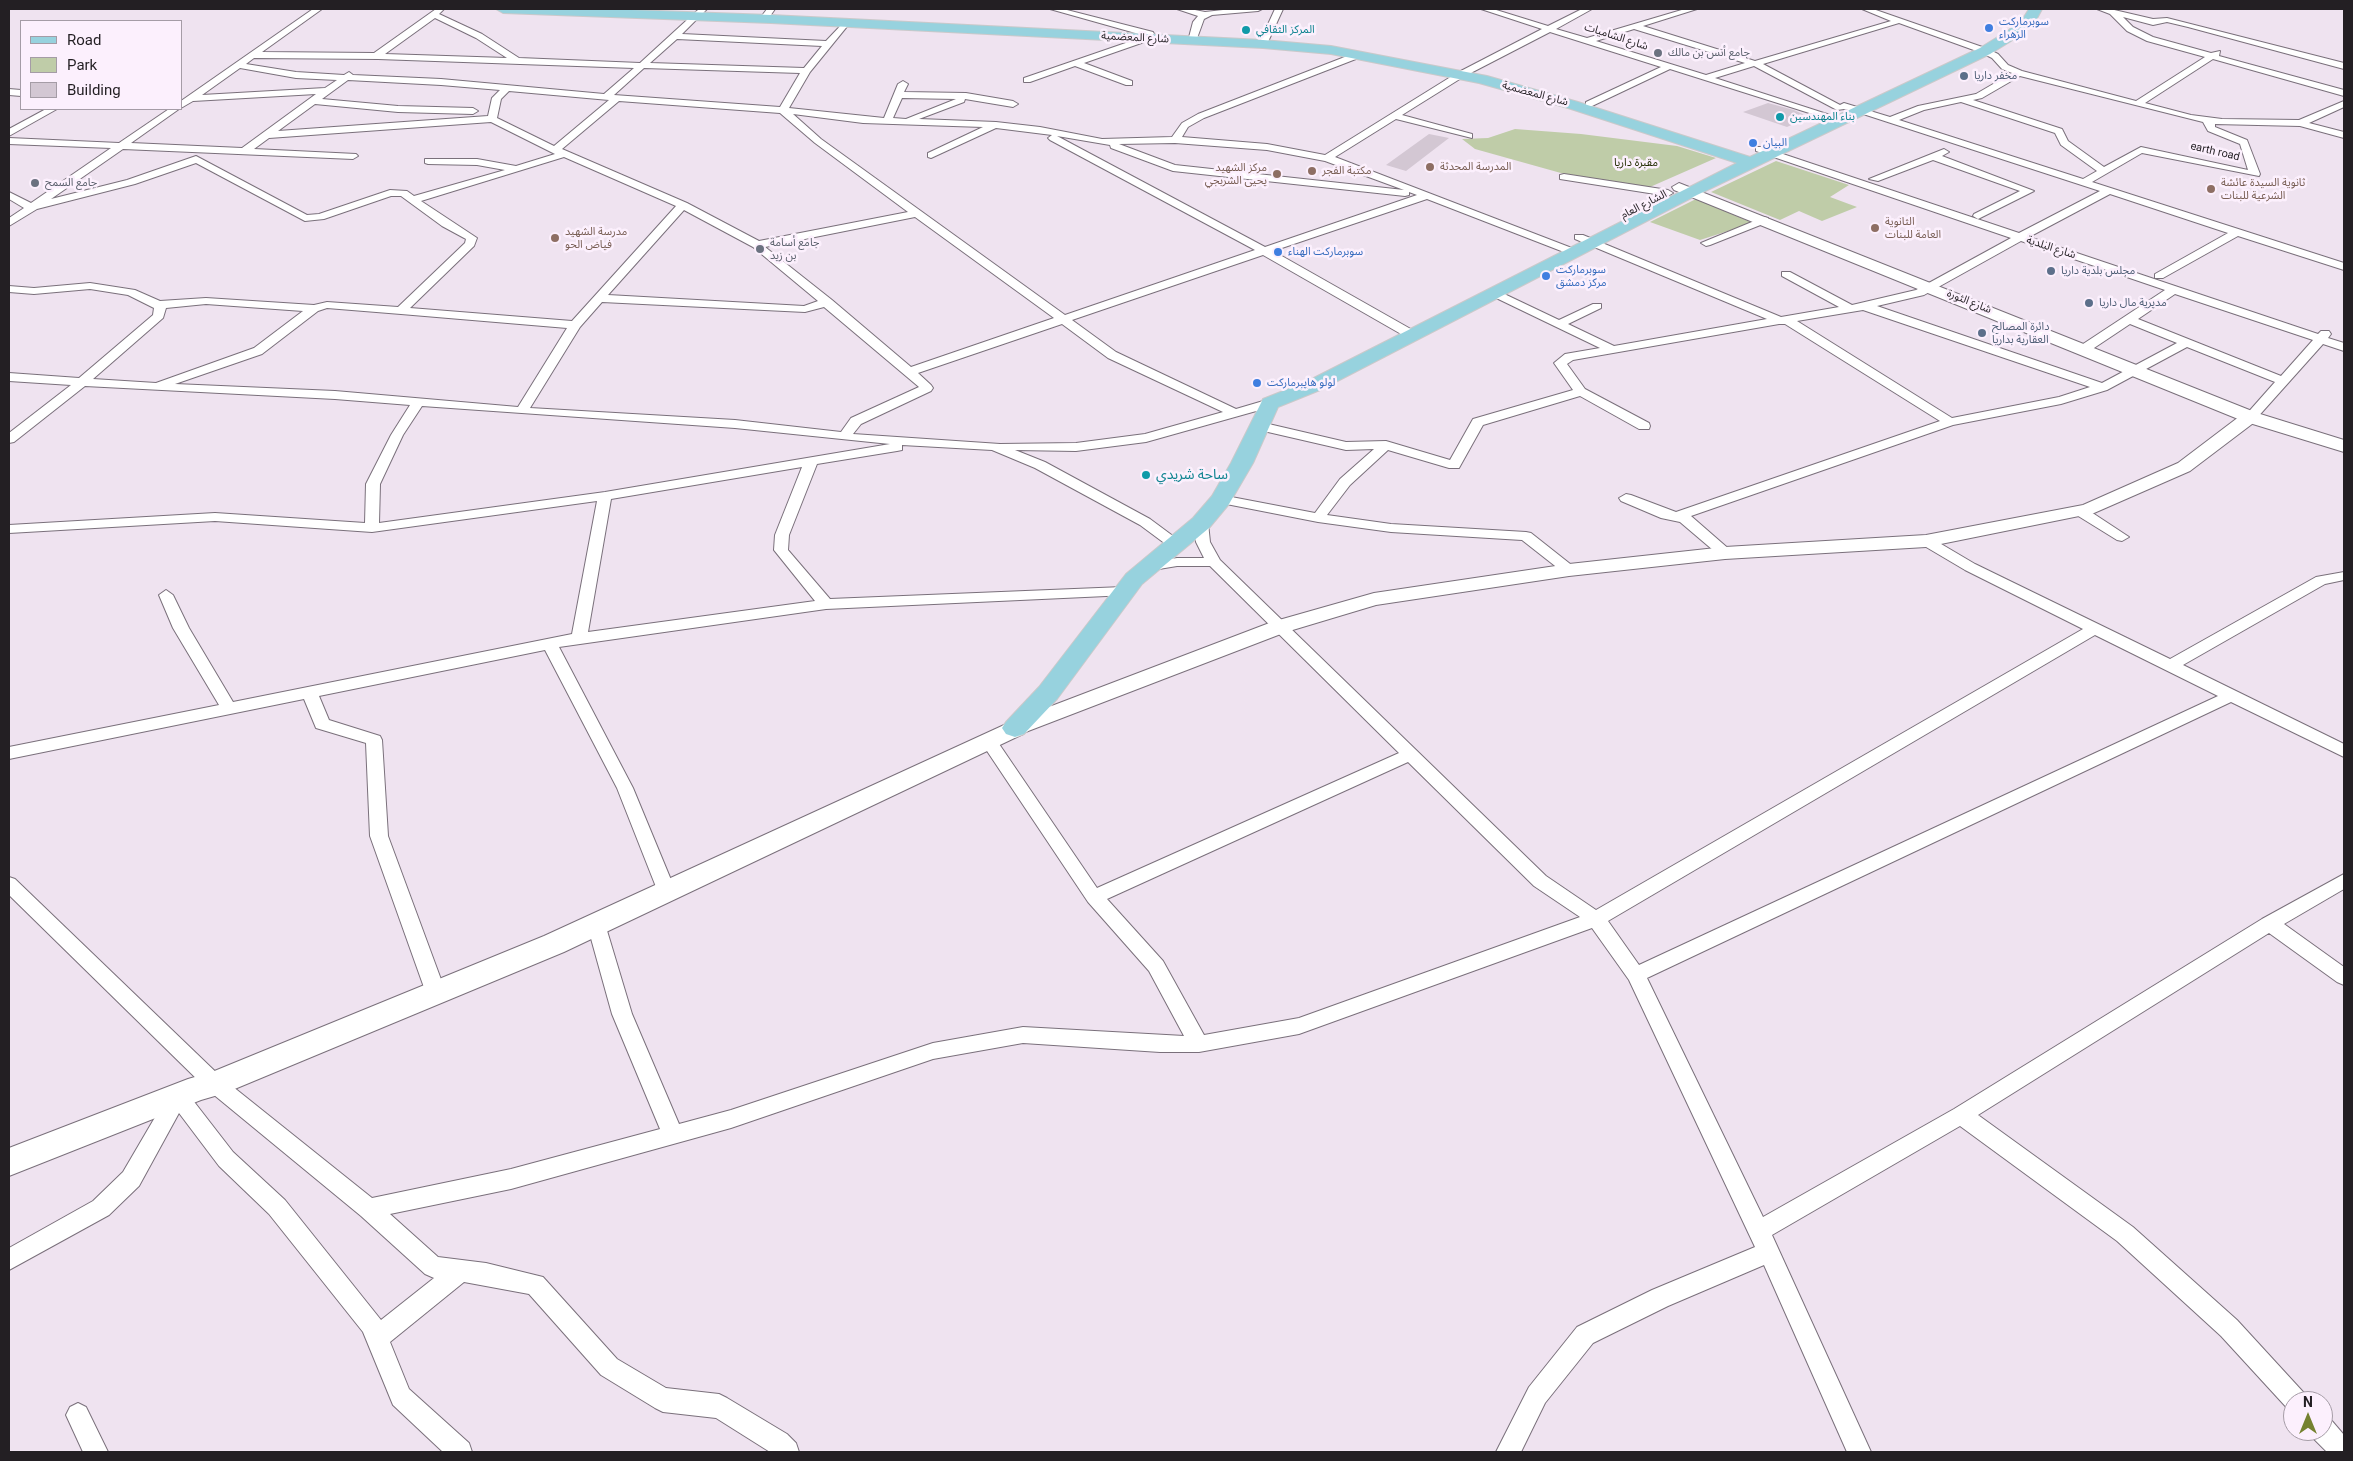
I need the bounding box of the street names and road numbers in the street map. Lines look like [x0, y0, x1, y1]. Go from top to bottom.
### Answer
street label: شارع الشاميات [1582, 20, 1650, 54]
street label: شارع المعضمية [1101, 30, 1169, 46]
street label: شارع المعضمية [1500, 79, 1570, 109]
street label: earth road [2189, 140, 2241, 164]
street label: الشارع العام [1619, 188, 1669, 222]
street label: شارع البلدية [2025, 234, 2077, 262]
street label: شارع الثورة [1945, 287, 1993, 317]

